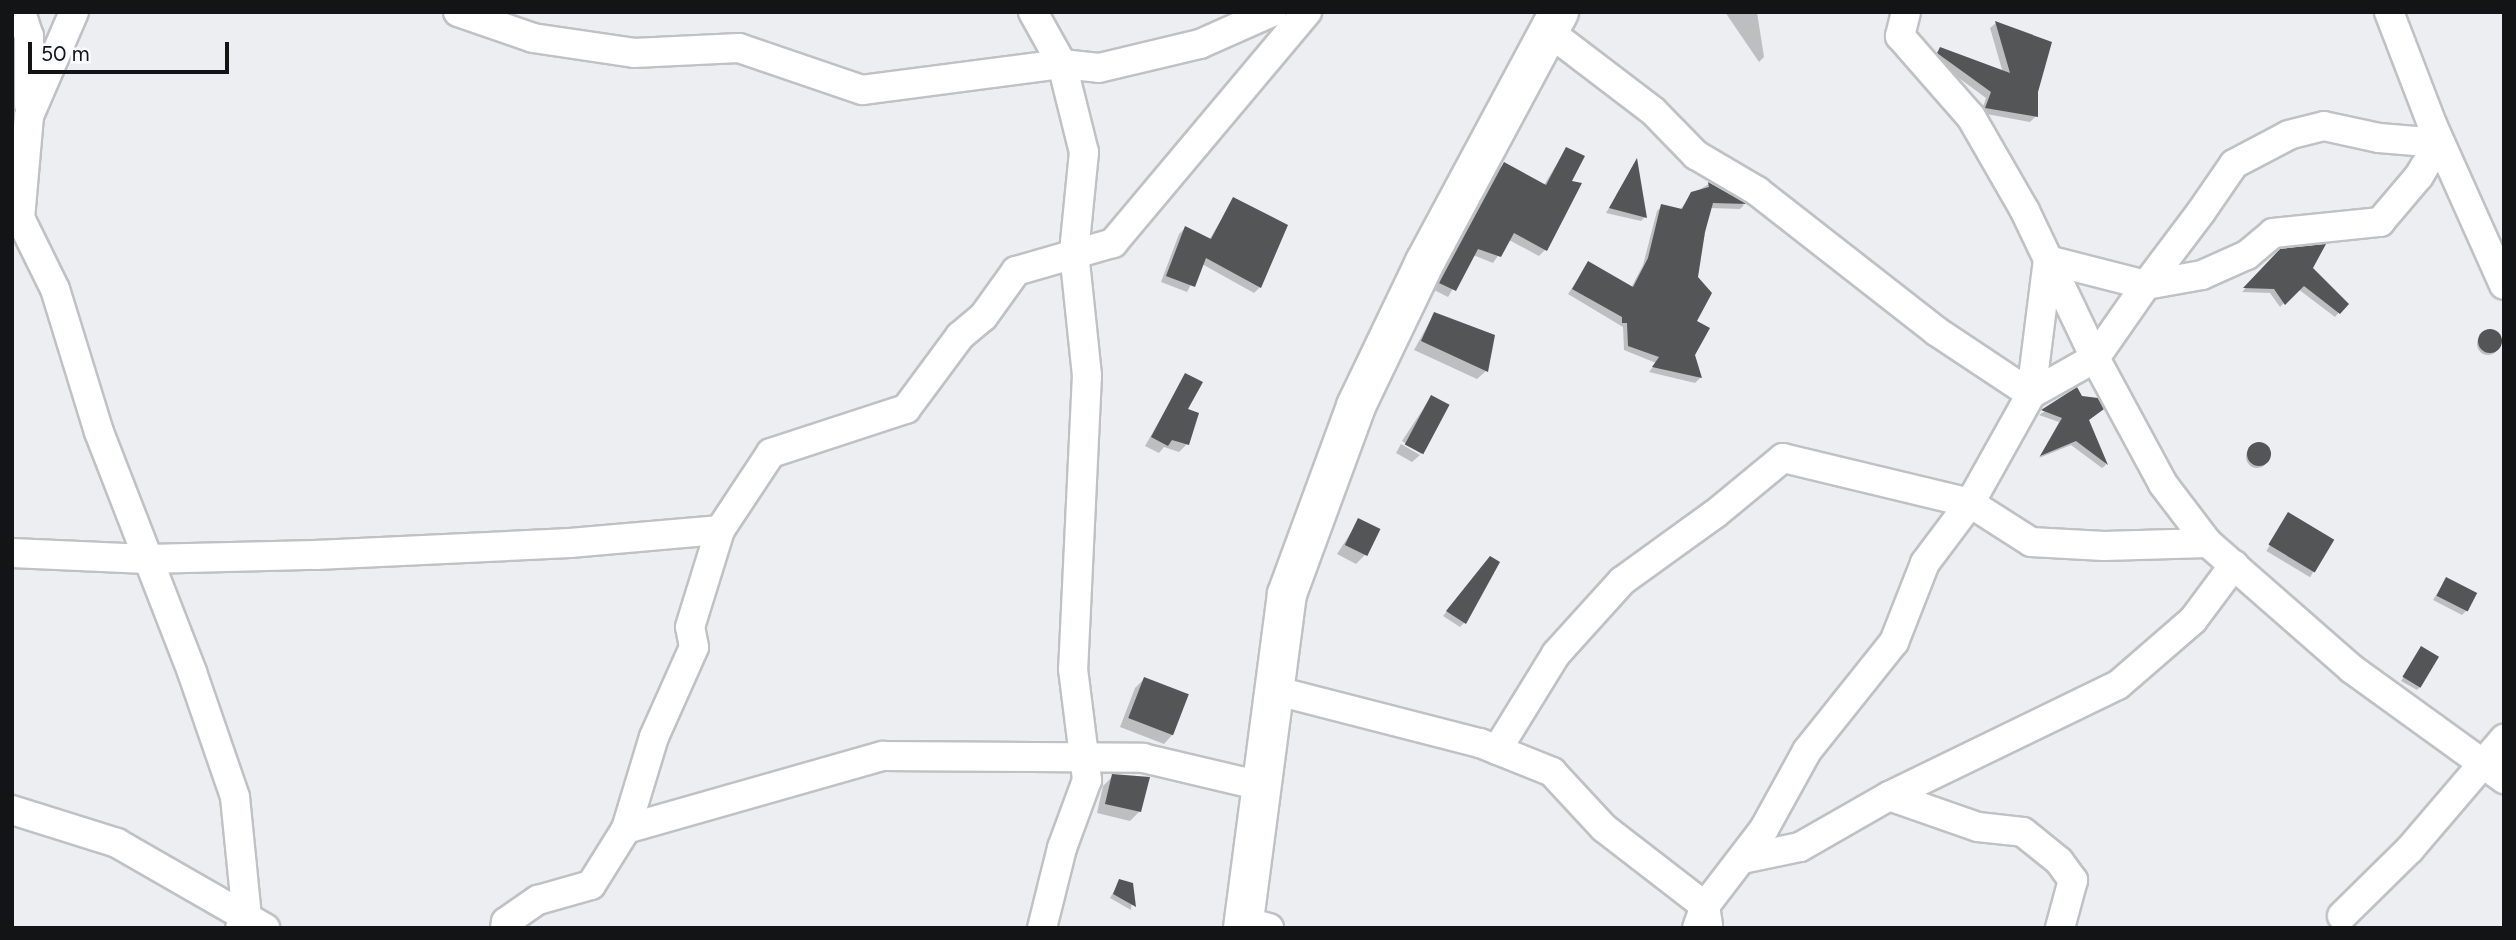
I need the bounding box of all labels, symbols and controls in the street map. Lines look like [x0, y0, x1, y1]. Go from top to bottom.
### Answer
scale bar [32, 28, 233, 72]
text: 50 m [41, 41, 90, 66]

